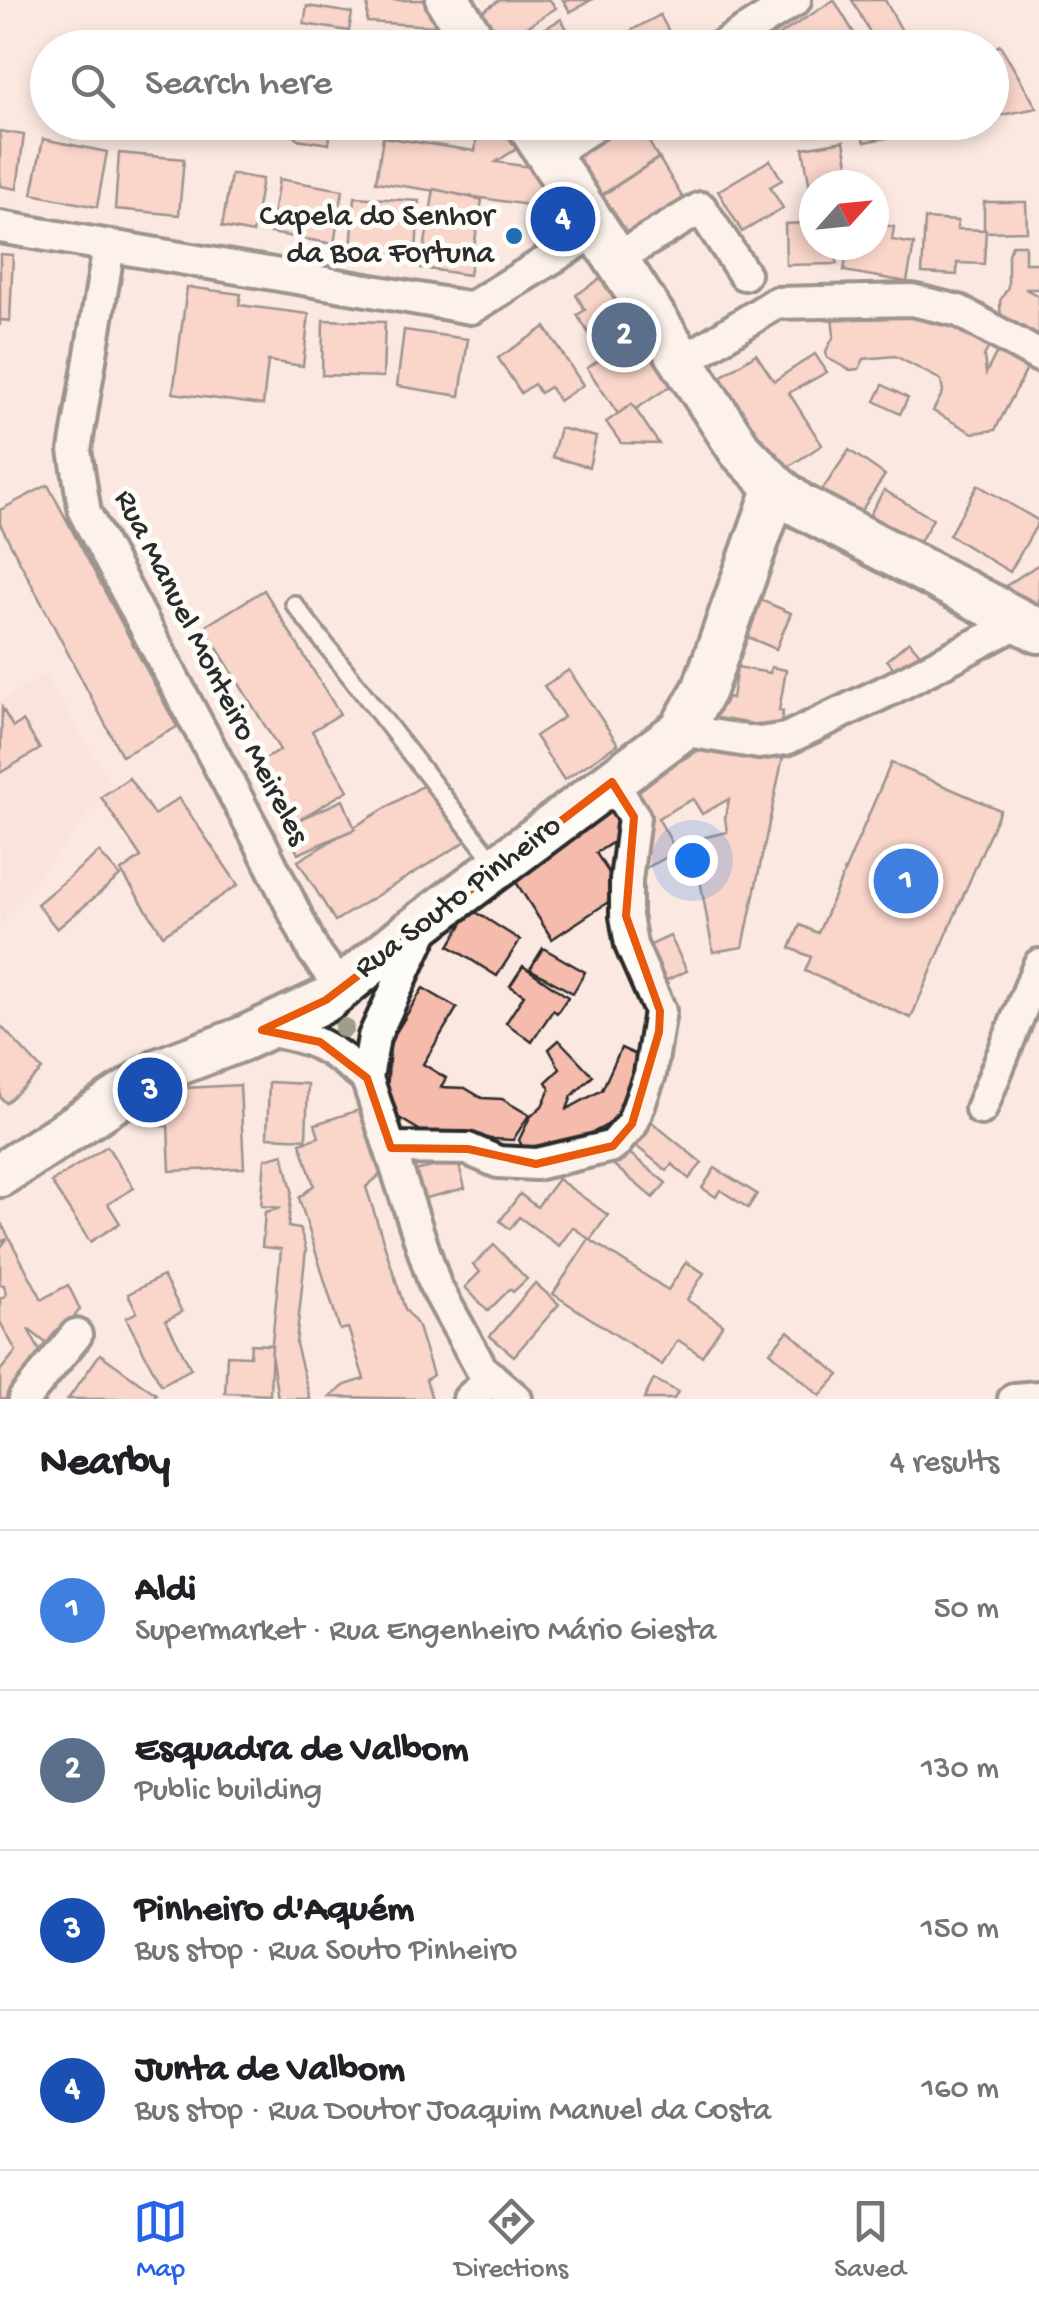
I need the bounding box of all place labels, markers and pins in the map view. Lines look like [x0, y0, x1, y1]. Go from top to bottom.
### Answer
pin: 4 [530, 182, 596, 256]
place label: Capela do Senhor da Boa Fortuna [260, 199, 497, 274]
marker: Capela do Senhor da Boa Fortuna [503, 225, 525, 247]
pin: 2 [592, 298, 656, 372]
pin: 1 [874, 844, 938, 918]
pin: 3 [118, 1052, 182, 1128]

